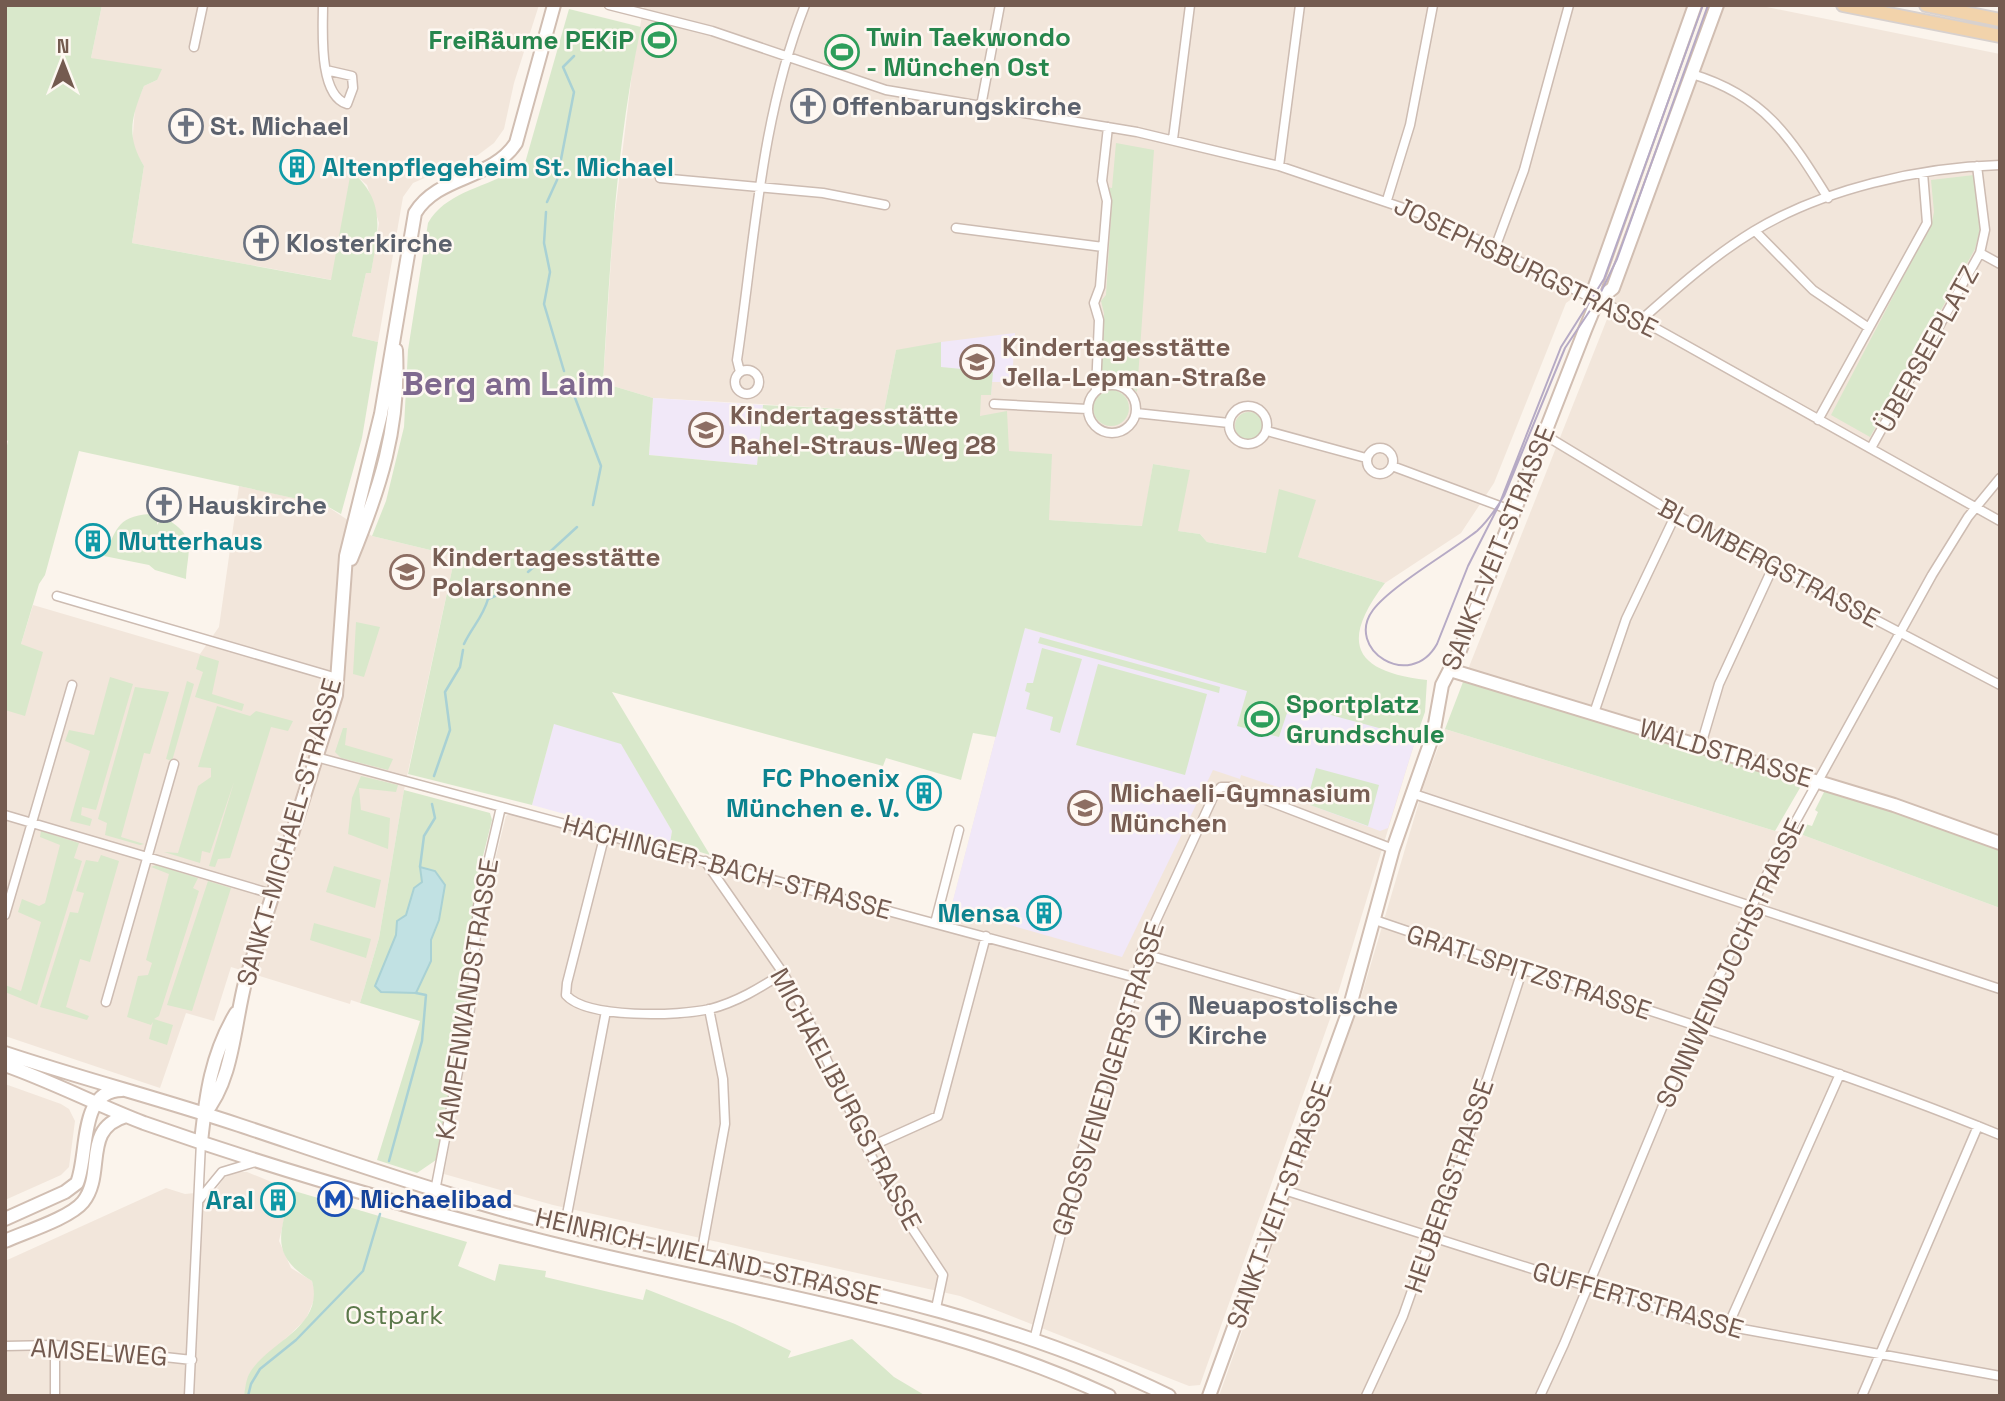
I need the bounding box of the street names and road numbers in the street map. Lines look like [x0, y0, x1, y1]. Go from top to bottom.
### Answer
street label: JOSEPHSBURGSTRASSE [1389, 188, 1663, 346]
street label: ÜBERSEEPLATZ [1867, 260, 1987, 438]
street label: SANKT-VEIT-STRASSE [1433, 421, 1563, 675]
street label: BLOMBERGSTRASSE [1652, 490, 1886, 636]
street label: SANKT-MICHAEL-STRASSE [229, 674, 349, 990]
street label: WALDSTRASSE [1635, 710, 1817, 796]
street label: HACHINGER-BACH-STRASSE [559, 807, 895, 927]
street label: SONNWENDJOCHSTRASSE [1648, 813, 1812, 1113]
street label: KAMPENWANDSTRASSE [428, 856, 506, 1142]
street label: GRATLSPITZSTRASSE [1402, 916, 1656, 1028]
street label: GROSSVENEDIGERSTRASSE [1044, 918, 1172, 1240]
street label: MICHAELIBURGSTRASSE [762, 962, 930, 1236]
street label: HEUBERGSTRASSE [1396, 1075, 1502, 1297]
street label: SANKT-VEIT-STRASSE [1218, 1077, 1340, 1333]
street label: HEINRICH-WIELAND-STRASSE [532, 1200, 884, 1312]
street label: GUFFERTSTRASSE [1529, 1254, 1747, 1346]
street label: AMSELWEG [29, 1330, 169, 1374]

